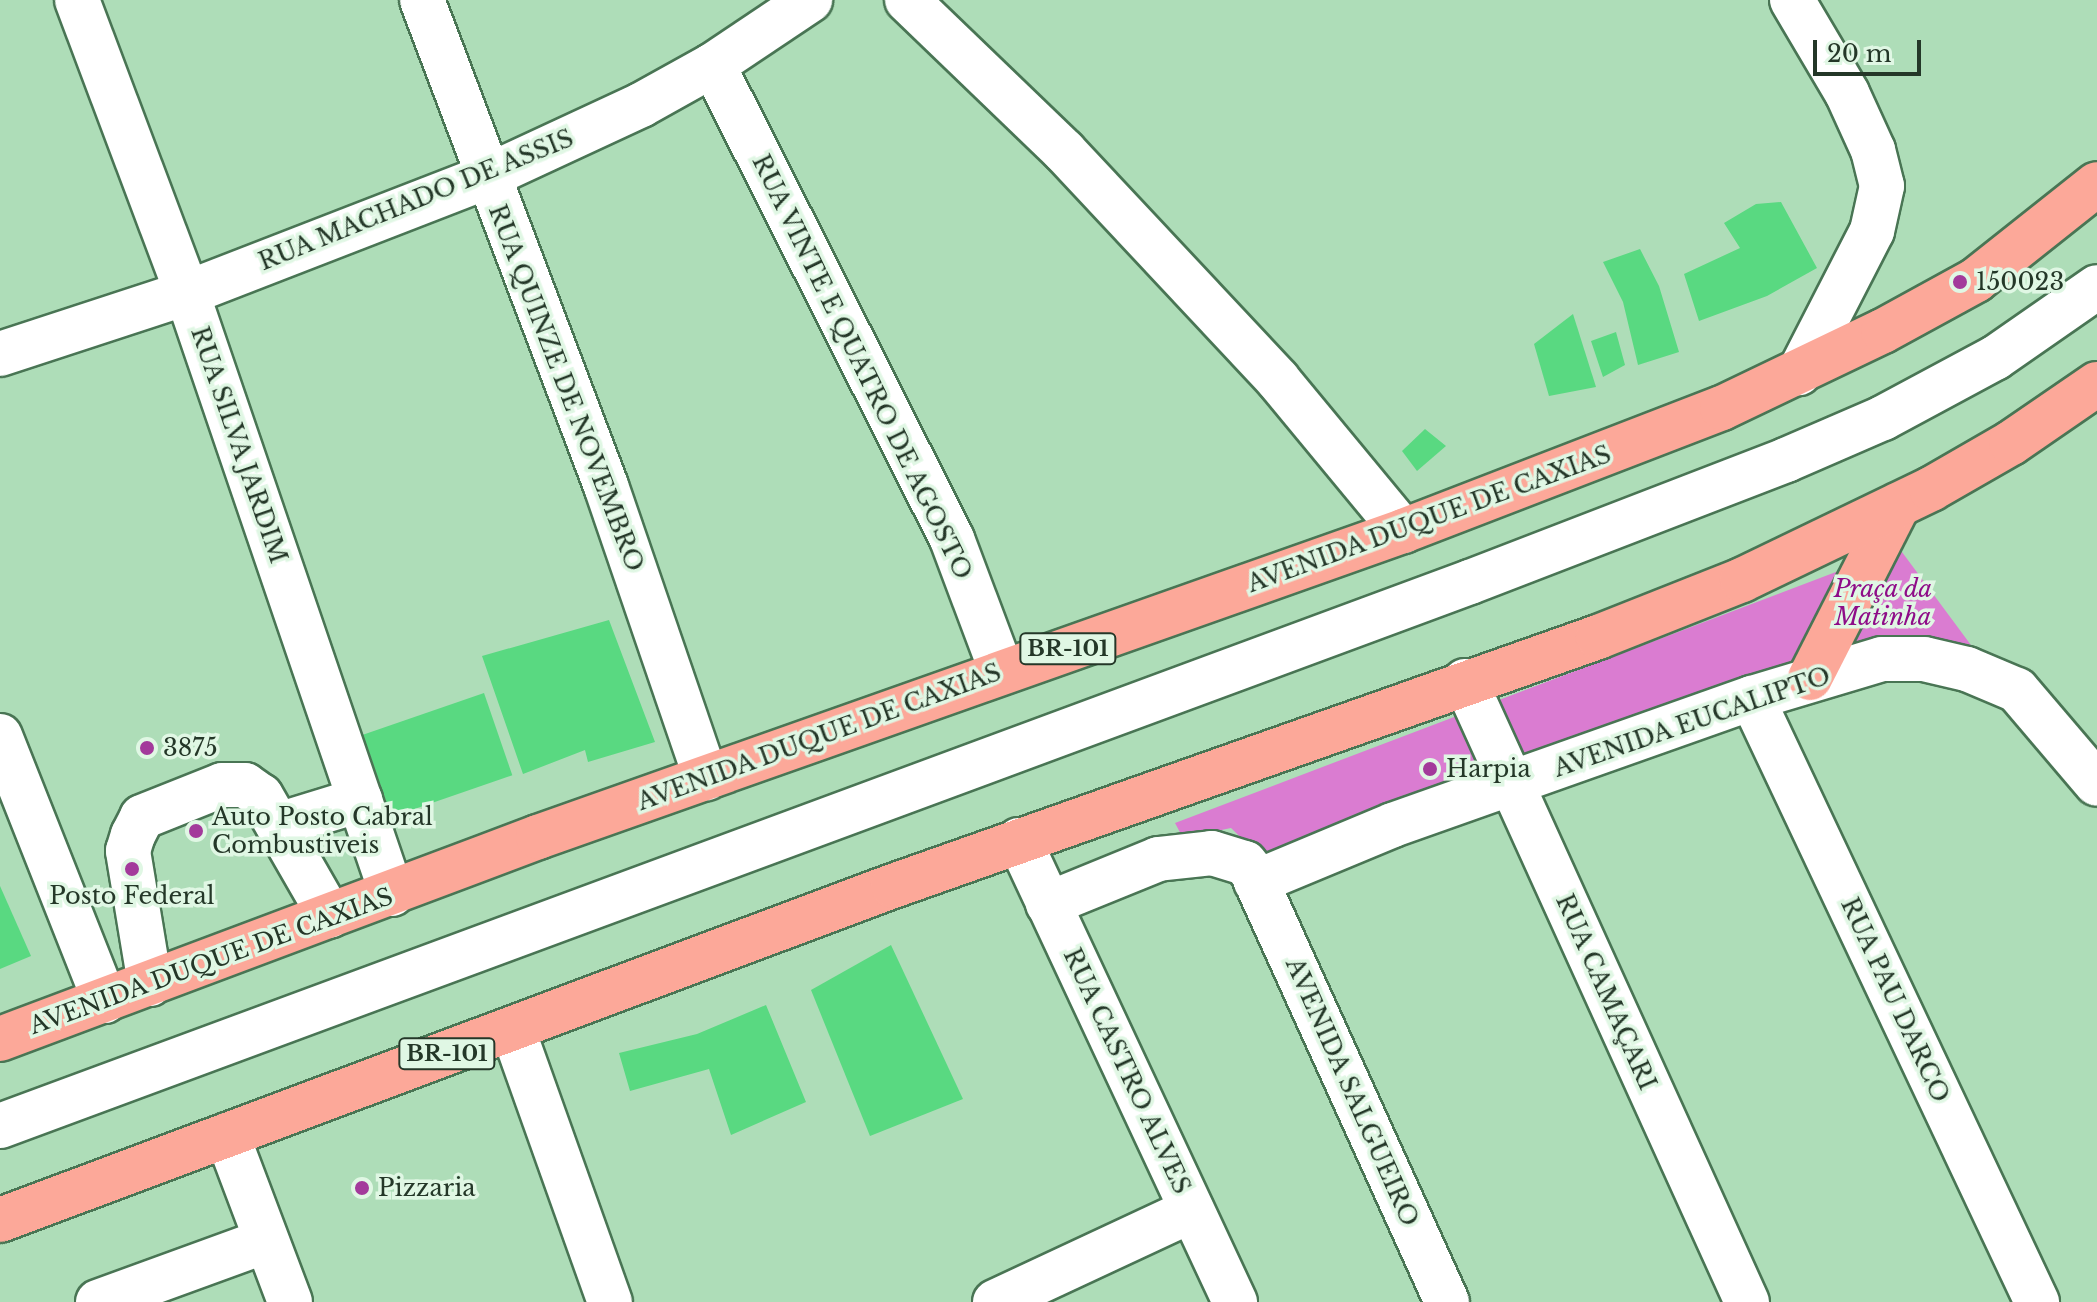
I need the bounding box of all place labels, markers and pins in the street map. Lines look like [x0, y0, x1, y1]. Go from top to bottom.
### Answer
place label: 150023 [1976, 268, 2064, 296]
marker: 150023 [1951, 273, 1969, 291]
place label: 3875 [163, 734, 218, 762]
marker: 3875 [138, 739, 156, 757]
place label: Harpia [1446, 755, 1531, 783]
marker: Harpia [1421, 760, 1439, 778]
place label: Auto Posto Cabral Combustiveis [212, 803, 433, 859]
marker: Auto Posto Cabral Combustiveis [187, 822, 205, 840]
marker: Posto Federal [123, 860, 141, 878]
place label: Posto Federal [49, 882, 215, 910]
place label: Pizzaria [378, 1174, 476, 1202]
marker: Pizzaria [353, 1179, 371, 1197]

